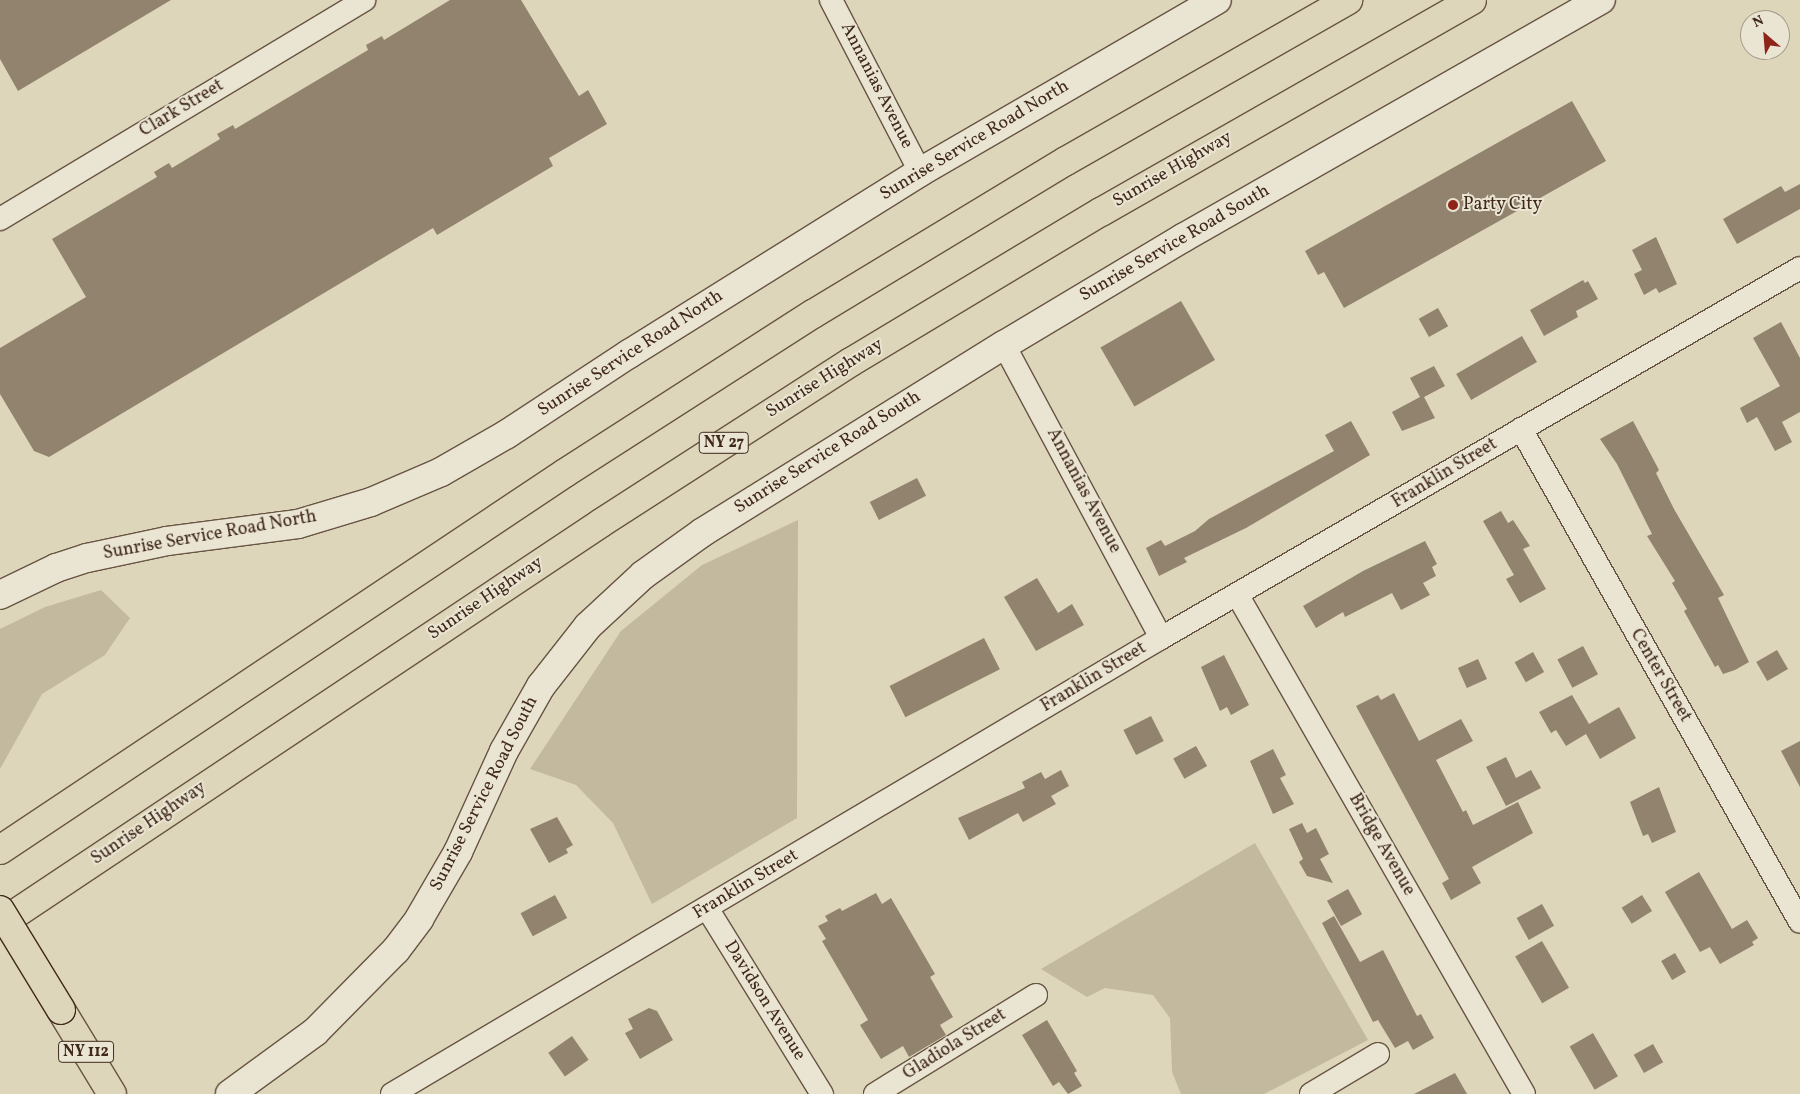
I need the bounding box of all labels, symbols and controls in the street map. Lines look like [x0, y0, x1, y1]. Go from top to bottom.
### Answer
north arrow [1740, 10, 1790, 60]
text: N [1750, 11, 1767, 33]
street label: Annanias Avenue [835, 19, 917, 153]
street label: Clark Street [136, 75, 228, 143]
street label: Sunrise Service Road North [877, 76, 1073, 206]
street label: Sunrise Highway [1110, 127, 1236, 213]
street label: Sunrise Service Road South [1076, 181, 1274, 307]
place label: Party City [1463, 194, 1543, 216]
marker: Party City [1447, 199, 1459, 211]
street label: Sunrise Service Road North [534, 286, 728, 422]
street label: Sunrise Highway [762, 334, 888, 424]
street label: Sunrise Service Road South [731, 387, 925, 519]
street label: Annanias Avenue [1041, 425, 1125, 557]
road number: NY 27 [698, 429, 750, 456]
street label: Franklin Street [1388, 434, 1502, 514]
street label: Sunrise Service Road North [102, 507, 318, 565]
street label: Sunrise Highway [424, 553, 548, 645]
street label: Center Street [1625, 626, 1695, 726]
street label: Franklin Street [1037, 638, 1151, 718]
street label: Sunrise Service Road South [426, 693, 544, 895]
street label: Sunrise Highway [87, 778, 211, 870]
street label: Bridge Avenue [1343, 790, 1419, 900]
street label: Franklin Street [689, 845, 803, 925]
street label: Davidson Avenue [719, 937, 809, 1065]
street label: Gladiola Street [899, 1005, 1011, 1085]
road number: NY 112 [57, 1038, 115, 1066]

